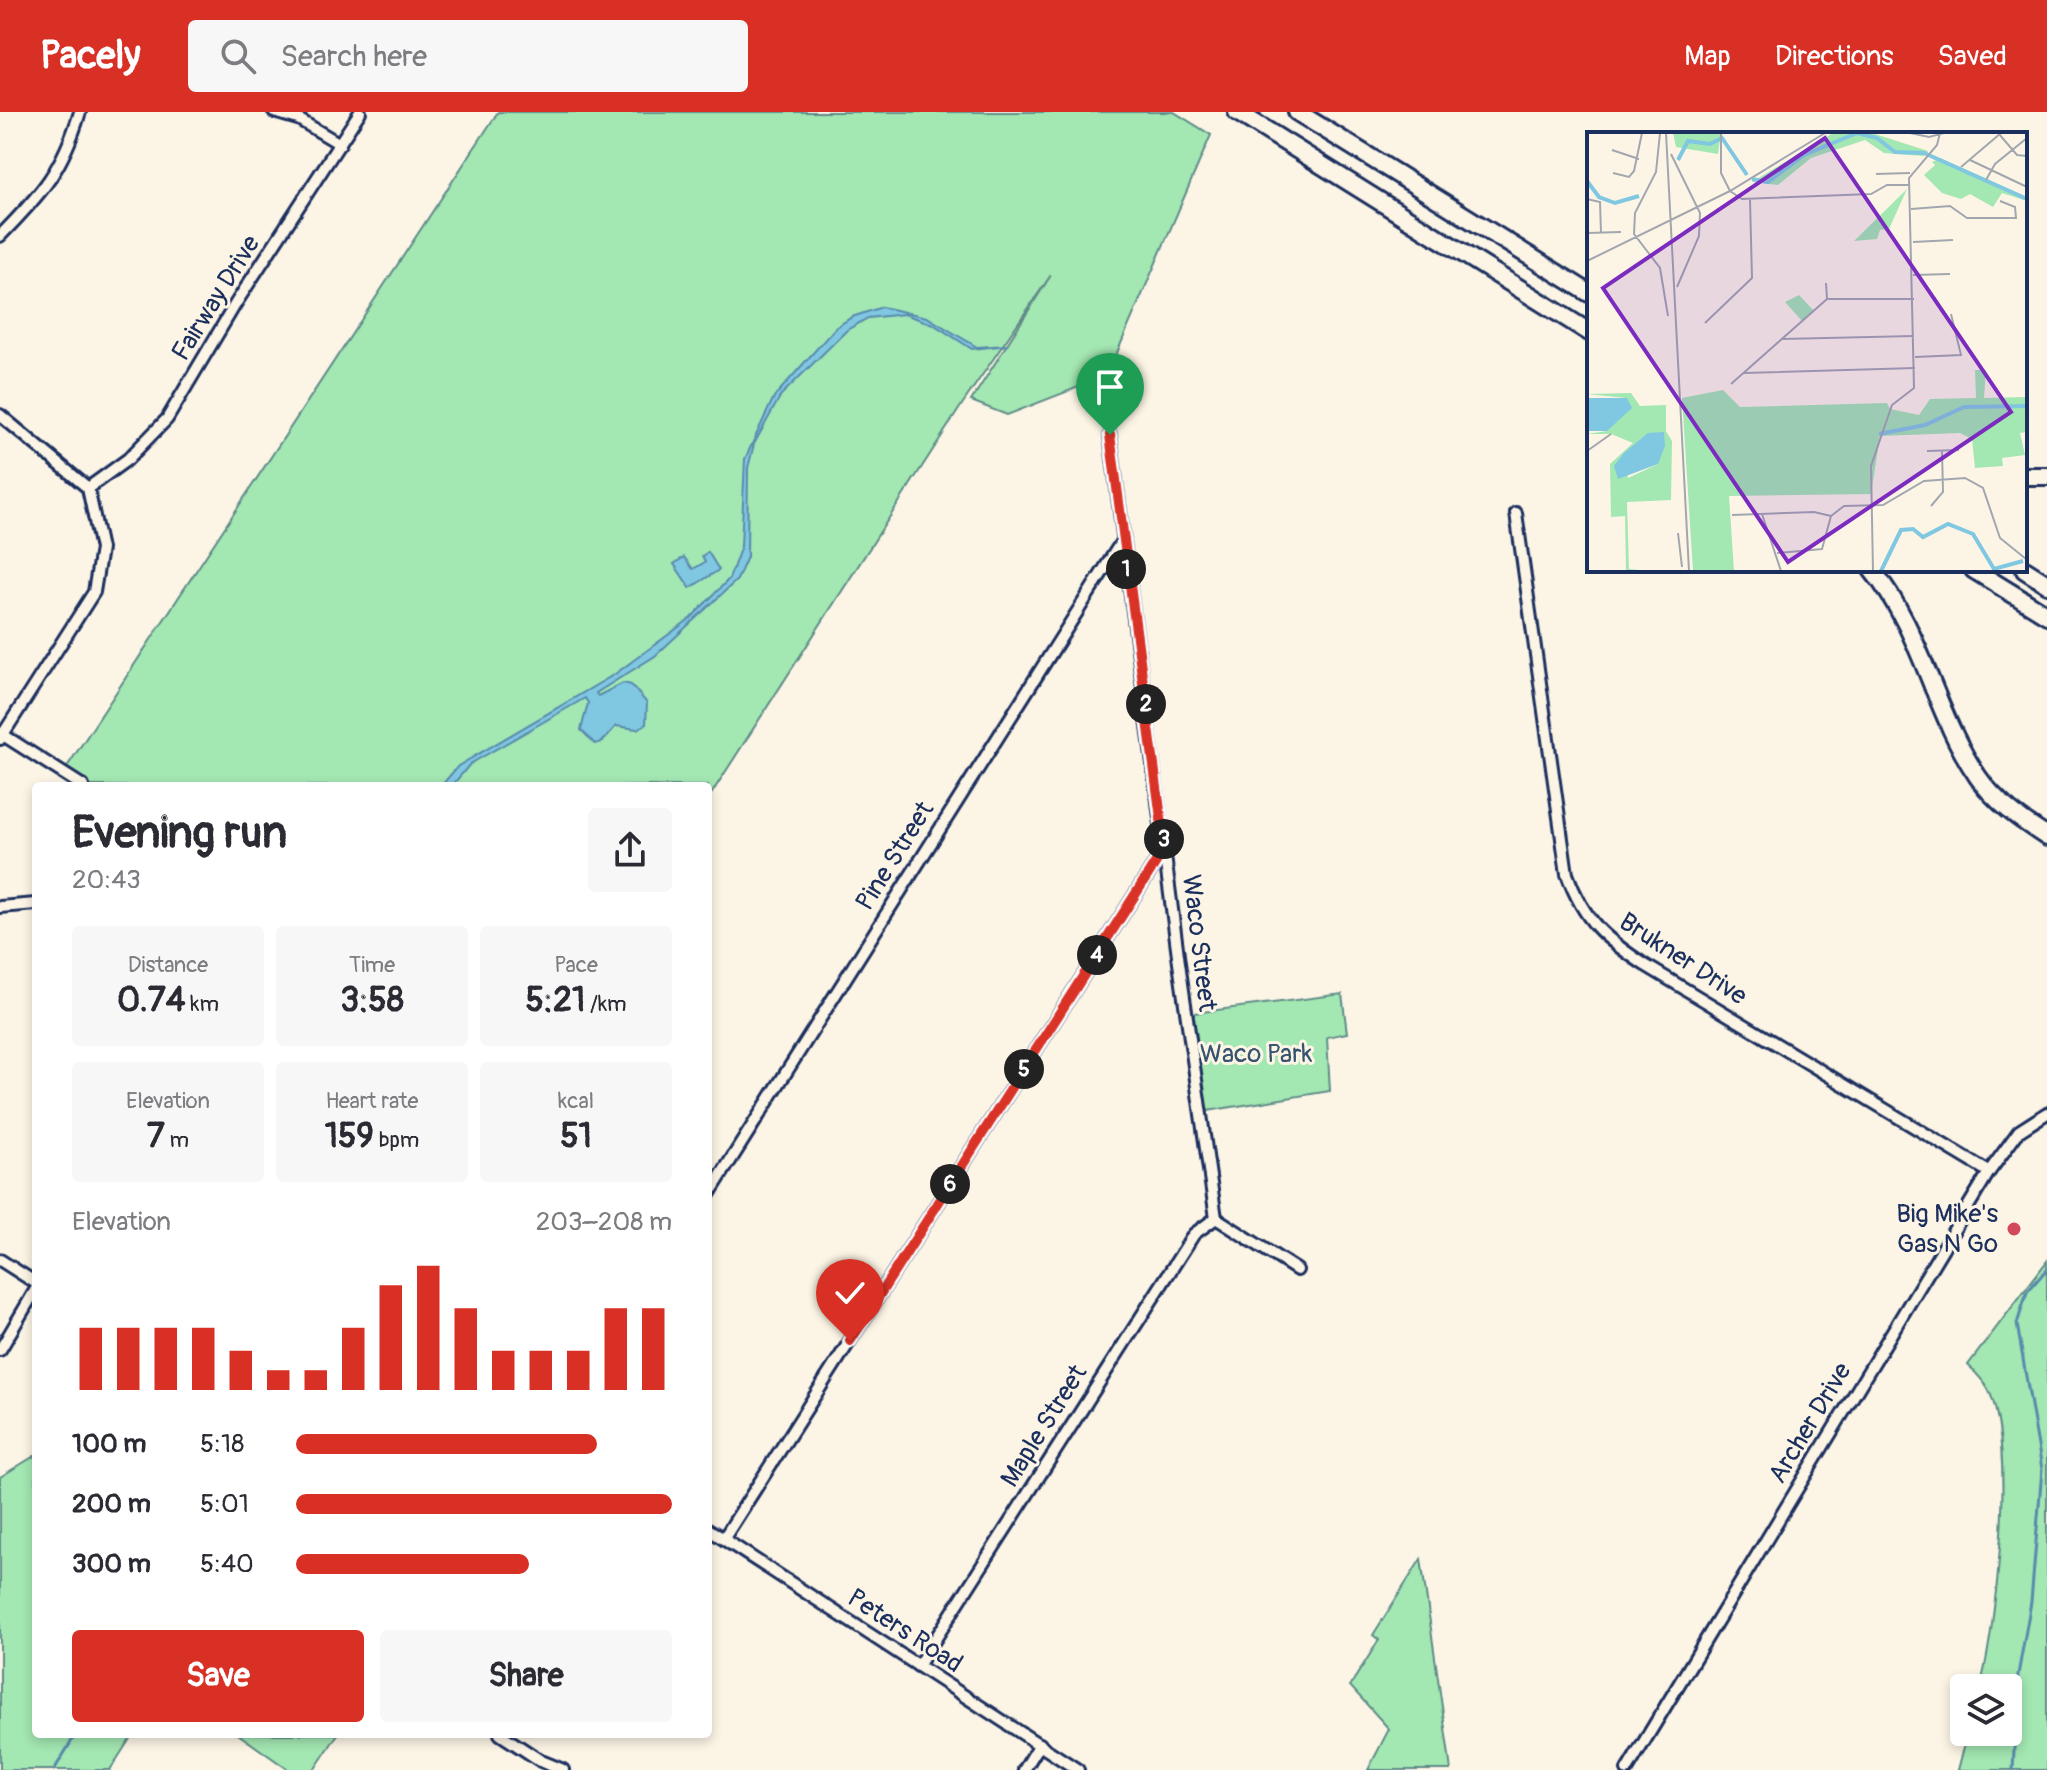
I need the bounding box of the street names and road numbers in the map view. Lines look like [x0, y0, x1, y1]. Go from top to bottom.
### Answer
street label: Fairway Drive [165, 229, 267, 367]
street label: Pine Street [849, 795, 941, 916]
street label: Waco Street [1175, 873, 1223, 1014]
street label: Brukner Drive [1613, 906, 1753, 1012]
street label: Archer Drive [1762, 1357, 1859, 1489]
street label: Maple Street [994, 1358, 1094, 1493]
street label: Peters Road [841, 1582, 969, 1680]

